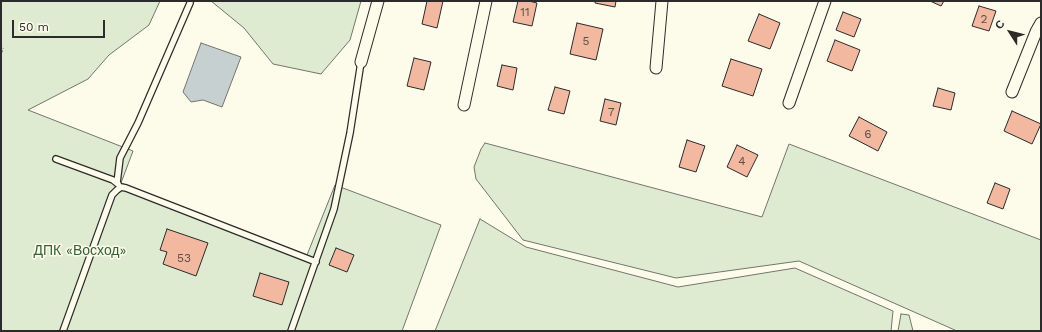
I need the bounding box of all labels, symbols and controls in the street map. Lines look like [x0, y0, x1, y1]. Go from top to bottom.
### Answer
house number: 11 [520, 5, 530, 19]
scale bar [14, 12, 107, 38]
house number: 2 [981, 12, 987, 26]
north arrow [990, 12, 1030, 52]
text: С [992, 18, 1007, 32]
text: 50 m [19, 20, 49, 34]
house number: 5 [583, 34, 589, 48]
house number: 7 [608, 105, 614, 119]
house number: 6 [864, 127, 872, 141]
house number: 4 [738, 154, 746, 168]
park label: ДПК «Восход» [34, 243, 126, 259]
house number: 53 [177, 251, 191, 265]

